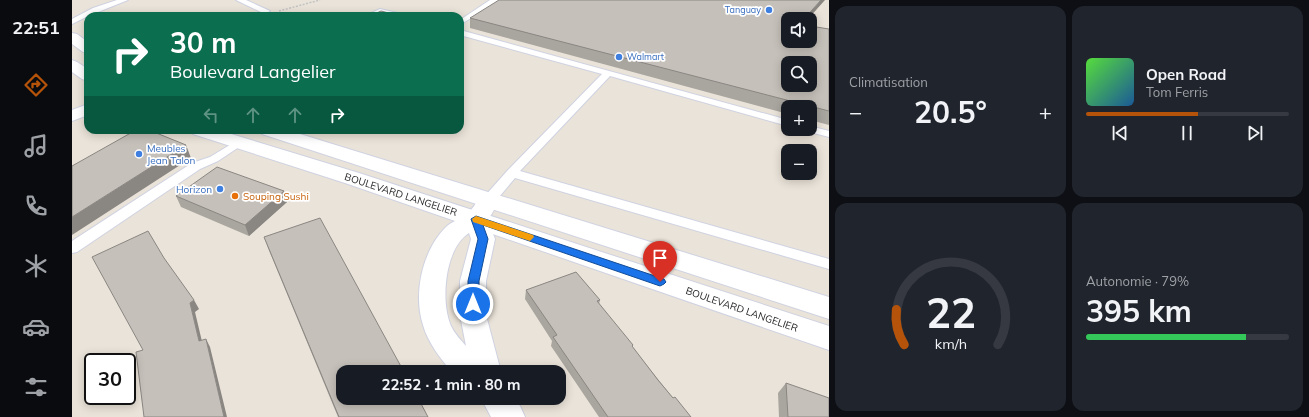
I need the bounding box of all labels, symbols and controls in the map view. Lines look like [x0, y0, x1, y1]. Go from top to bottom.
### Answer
place label: Tanguay [725, 4, 761, 16]
marker: Tanguay [764, 5, 774, 15]
map controls [781, 12, 817, 180]
button: sound [781, 12, 817, 48]
text: 22:51 [12, 16, 60, 39]
text: 30 m [170, 25, 236, 60]
icon: right [104, 28, 156, 80]
place label: Walmart [627, 51, 664, 62]
marker: Walmart [614, 52, 624, 62]
button: search [781, 56, 817, 92]
text: Boulevard Langelier [170, 60, 336, 83]
text: Open Road [1146, 65, 1226, 84]
icon: directions [22, 71, 50, 99]
text: Climatisation [849, 74, 928, 90]
text: Tom Ferris [1146, 84, 1208, 100]
text: 20.5° [914, 93, 987, 131]
text: − [849, 98, 862, 126]
text: + [1039, 98, 1052, 126]
button: + [781, 100, 817, 136]
icon: left [200, 104, 222, 126]
icon: ahead [242, 104, 264, 126]
icon: ahead [284, 104, 306, 126]
icon: right [326, 104, 348, 126]
icon: previous [1109, 122, 1131, 144]
icon: pause [1176, 122, 1198, 144]
icon: next [1244, 122, 1266, 144]
icon: music [22, 132, 50, 160]
place label: Meubles Jean Talon [147, 142, 196, 167]
button: − [781, 144, 817, 180]
marker: Meubles Jean Talon [134, 149, 144, 159]
street label: BOULEVARD LANGELIER [343, 170, 459, 219]
place label: Horizon [176, 183, 212, 196]
marker: Horizon [215, 184, 225, 194]
place label: Souping Sushi [243, 190, 309, 203]
marker: Souping Sushi [230, 191, 240, 201]
icon: phone [22, 192, 50, 220]
pin [643, 241, 677, 282]
icon: arrive [649, 247, 671, 269]
icon: climate [22, 252, 50, 280]
text: Autonomie · 79% [1086, 273, 1189, 289]
position arrow [452, 283, 494, 325]
street label: BOULEVARD LANGELIER [684, 284, 800, 335]
text: 22 [926, 286, 975, 338]
text: 395 km [1086, 292, 1192, 330]
icon: car [22, 313, 50, 341]
text: km/h [934, 334, 967, 352]
speed limit sign: 30 [84, 353, 136, 405]
icon: filters [22, 373, 50, 401]
text: 22:52 · 1 min · 80 m [382, 375, 520, 394]

